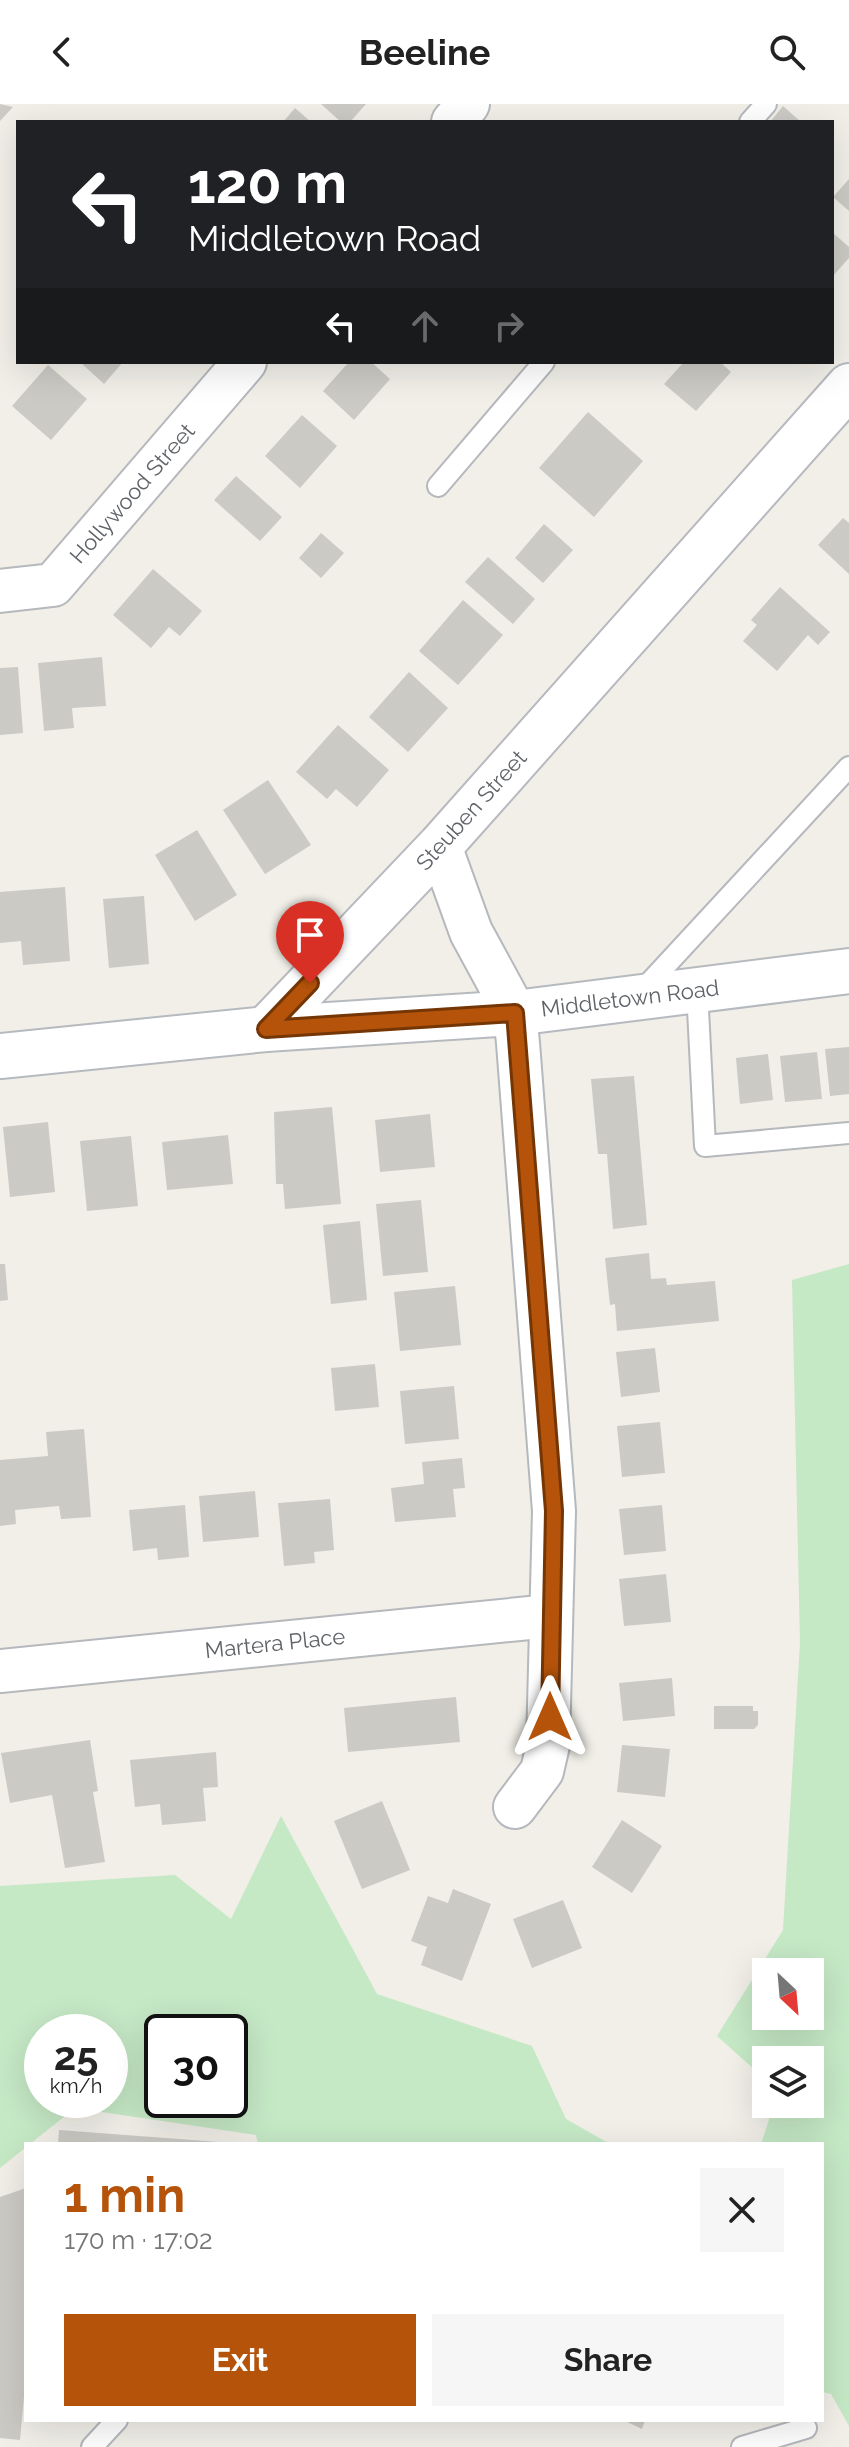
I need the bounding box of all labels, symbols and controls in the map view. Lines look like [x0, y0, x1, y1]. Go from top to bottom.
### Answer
icon: back [40, 30, 84, 74]
icon: search [765, 30, 809, 74]
text: Beeline [359, 31, 490, 73]
text: 120 m [188, 150, 347, 216]
icon: left [56, 152, 160, 256]
text: Middletown Road [188, 217, 481, 259]
icon: left [319, 304, 363, 348]
icon: ahead [403, 304, 447, 348]
icon: right [487, 304, 531, 348]
street label: Hollywood Street [64, 417, 200, 568]
street label: Steuben Street [410, 744, 532, 875]
pin [276, 901, 344, 983]
icon: arrive [288, 913, 332, 957]
street label: Middletown Road [539, 974, 721, 1022]
street label: Martera Place [204, 1623, 346, 1663]
position arrow [508, 1675, 592, 1759]
north arrow [752, 1958, 824, 2030]
map controls [752, 1958, 824, 2118]
speed limit sign: 30 [144, 2014, 248, 2118]
text: 25 [54, 2032, 98, 2079]
button: layers [752, 2046, 824, 2118]
text: km/h [50, 2074, 102, 2098]
text: 1 min [64, 2167, 185, 2223]
button: close [700, 2168, 784, 2252]
text: 170 m · 17:02 [64, 2225, 213, 2255]
button: Exit [64, 2314, 416, 2406]
button: Share [432, 2314, 784, 2406]

